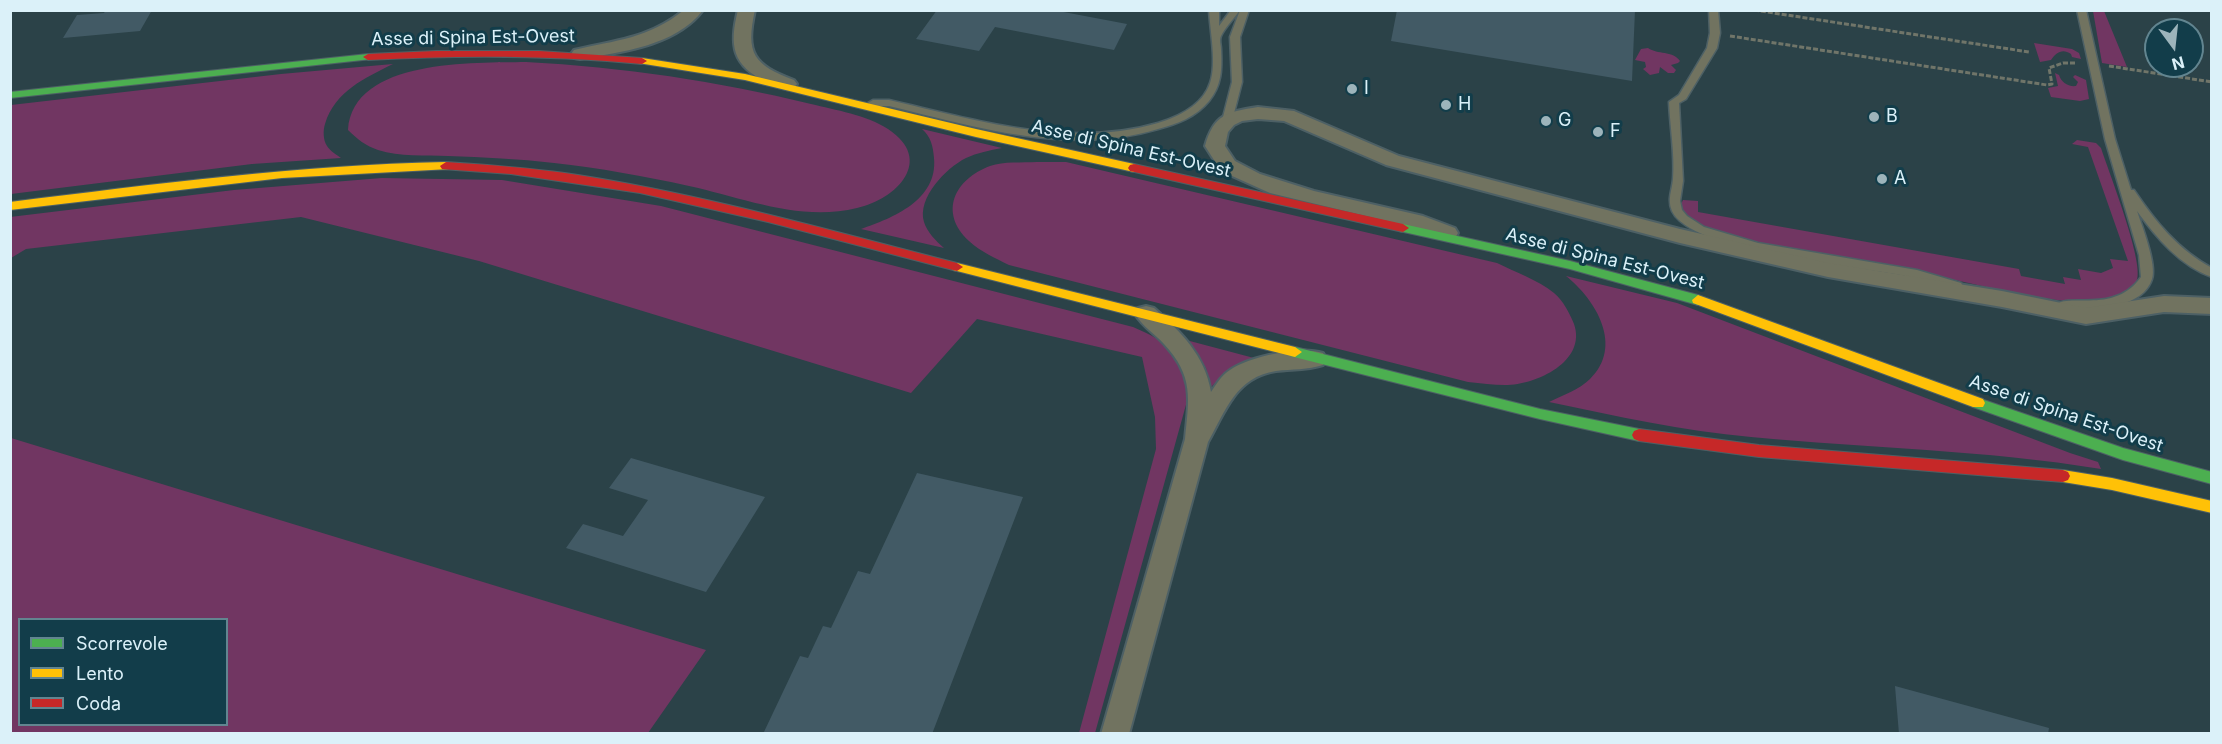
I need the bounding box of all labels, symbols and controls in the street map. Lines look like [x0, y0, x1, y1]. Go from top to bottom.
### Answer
north arrow [2144, 18, 2204, 78]
street label: Asse di Spina Est-Ovest [371, 25, 575, 51]
text: N [2170, 52, 2187, 75]
place label: I [1364, 78, 1369, 100]
marker: I [1345, 82, 1359, 96]
place label: H [1458, 94, 1471, 116]
marker: H [1439, 98, 1453, 112]
place label: B [1886, 106, 1898, 128]
place label: G [1558, 110, 1571, 132]
marker: B [1867, 110, 1881, 124]
marker: G [1539, 114, 1553, 128]
street label: Asse di Spina Est-Ovest [1029, 116, 1233, 182]
place label: F [1610, 121, 1621, 143]
marker: F [1591, 125, 1605, 139]
place label: A [1894, 168, 1906, 190]
marker: A [1875, 172, 1889, 186]
street label: Asse di Spina Est-Ovest [1504, 224, 1706, 294]
street label: Asse di Spina Est-Ovest [1966, 371, 2166, 457]
legend [18, 618, 228, 726]
text: Scorrevole [76, 633, 168, 654]
text: Lento [76, 663, 124, 684]
text: Coda [76, 693, 121, 714]

